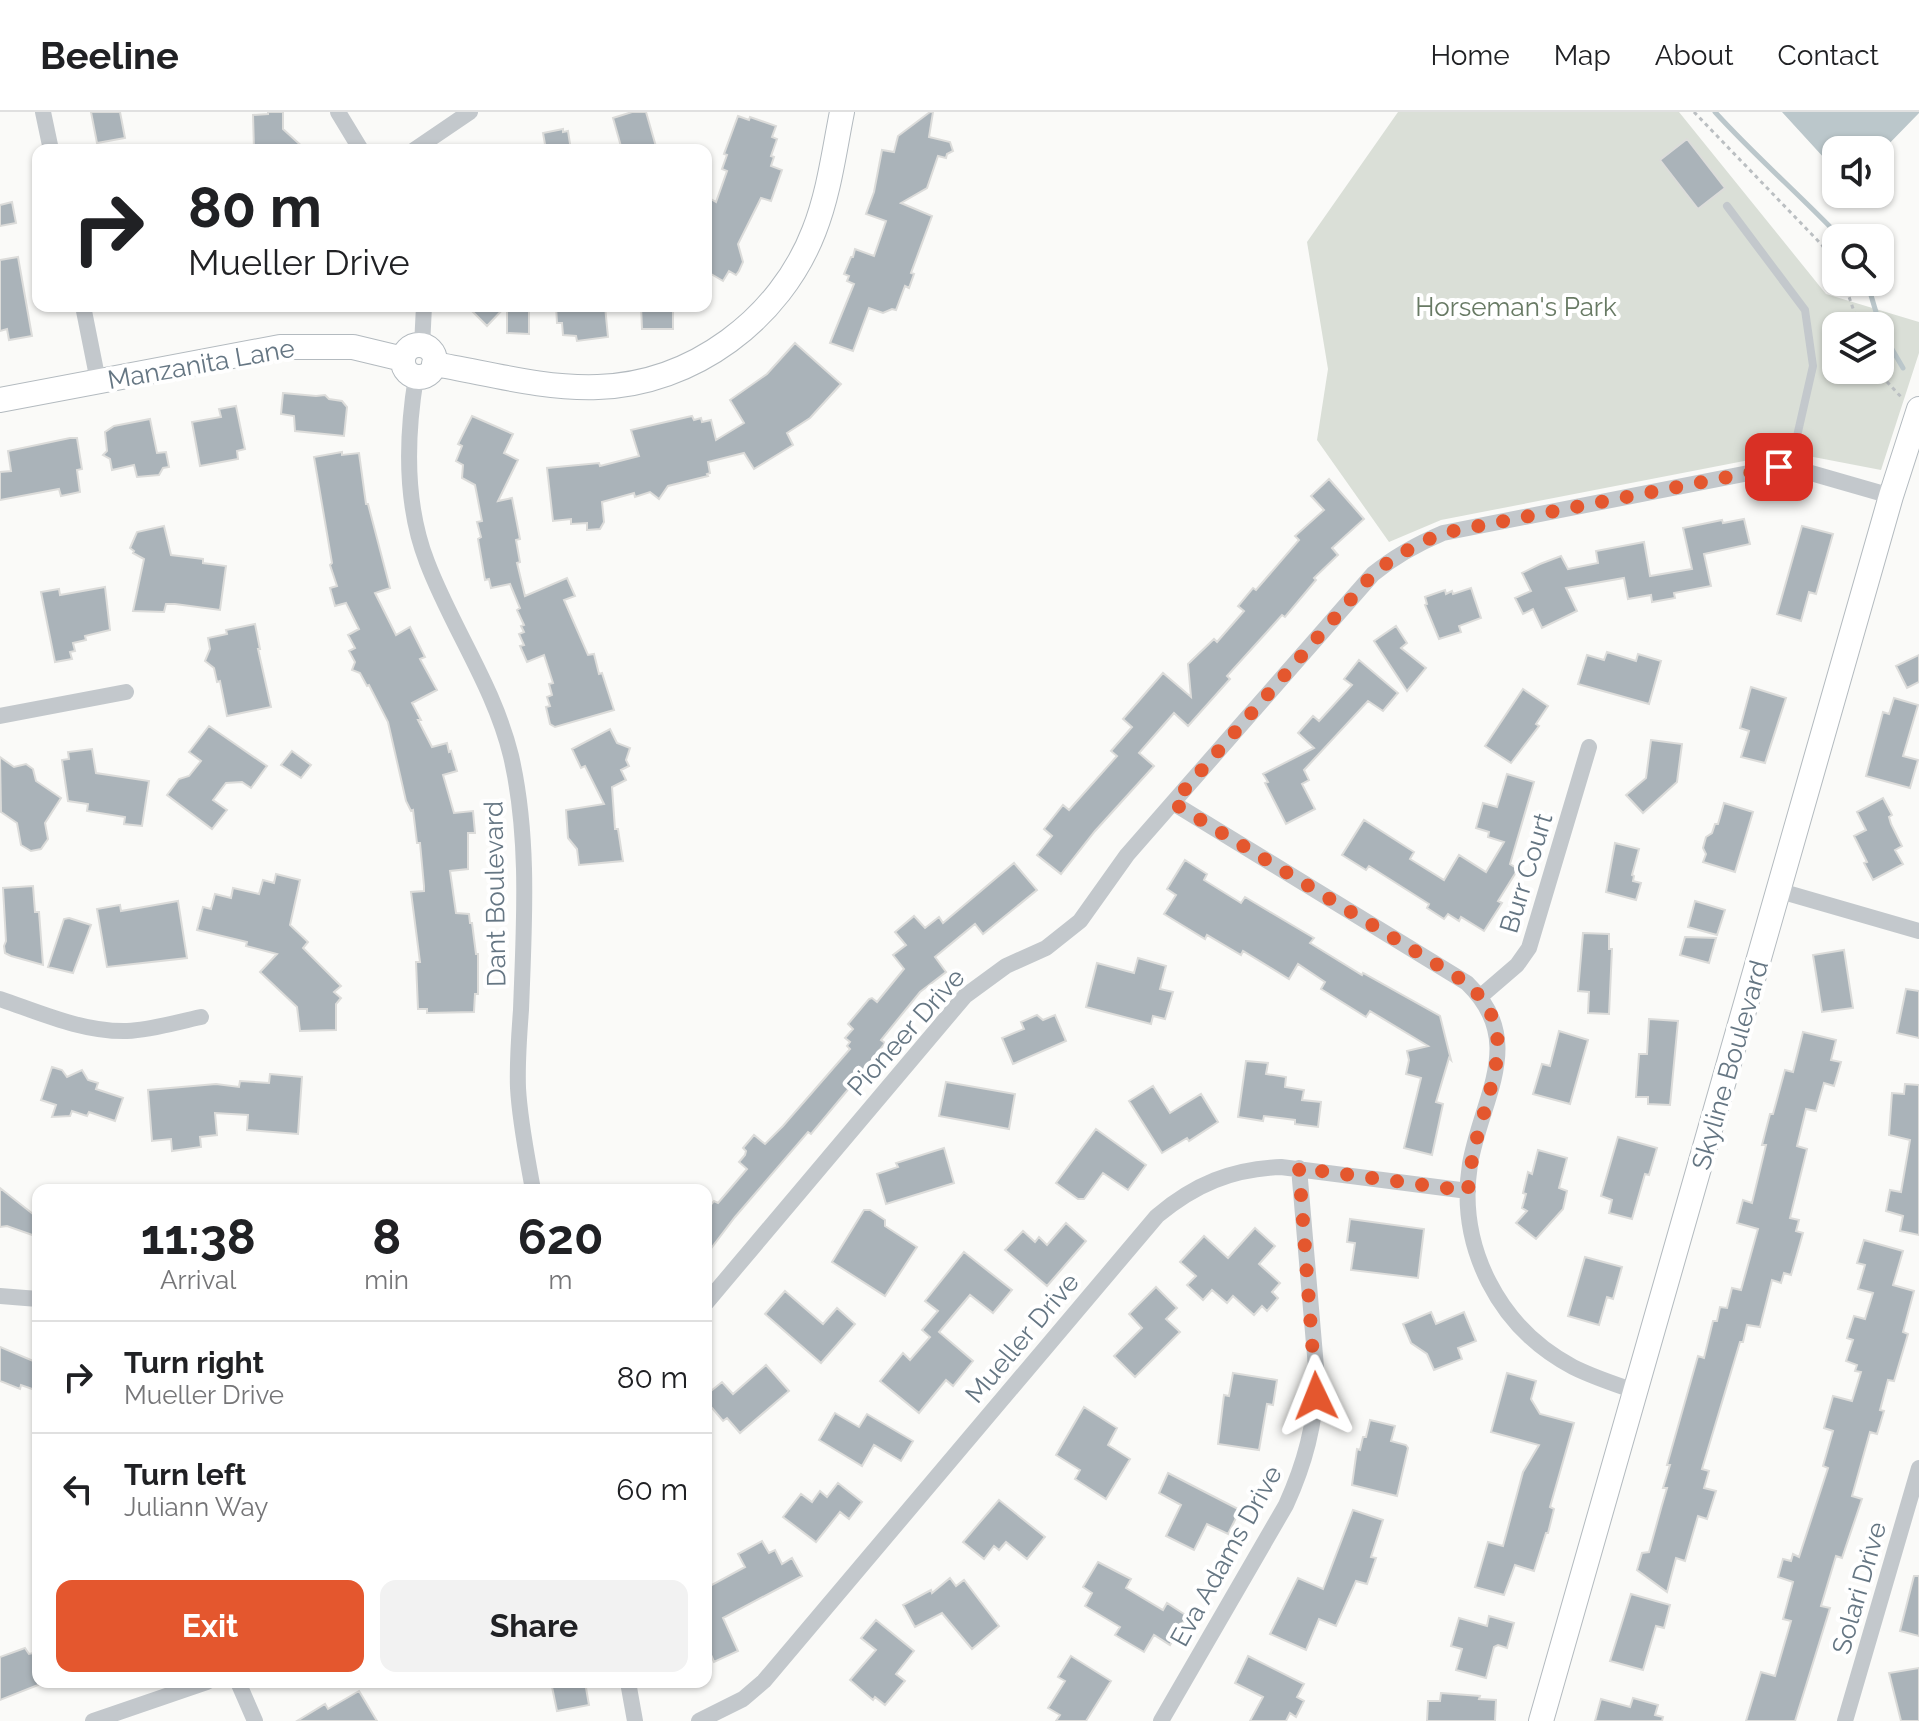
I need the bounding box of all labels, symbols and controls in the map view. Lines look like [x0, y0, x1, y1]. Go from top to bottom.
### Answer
text: Beeline [40, 33, 179, 78]
text: Home [1430, 39, 1510, 72]
text: Map [1554, 39, 1611, 72]
text: About [1655, 39, 1734, 72]
text: Contact [1778, 39, 1879, 72]
map controls [1822, 136, 1894, 384]
button: sound [1822, 136, 1894, 208]
text: 80 m [188, 174, 322, 240]
icon: right [56, 176, 160, 280]
button: search [1822, 224, 1894, 296]
text: Mueller Drive [188, 241, 410, 283]
park label: Horseman's Park [1415, 292, 1617, 322]
button: layers [1822, 312, 1894, 384]
street label: Manzanita Lane [105, 333, 297, 395]
pin [1745, 433, 1813, 501]
icon: arrive [1757, 445, 1801, 489]
street label: Dant Boulevard [478, 801, 512, 987]
street label: Burr Court [1494, 809, 1559, 936]
street label: Skyline Boulevard [1686, 957, 1774, 1173]
street label: Pioneer Drive [841, 962, 971, 1102]
text: 11:38 [141, 1209, 256, 1265]
text: 8 [372, 1209, 401, 1265]
text: 620 [518, 1209, 603, 1265]
text: Arrival [160, 1265, 236, 1295]
text: min [364, 1265, 409, 1295]
text: m [549, 1265, 572, 1295]
street label: Mueller Drive [959, 1267, 1085, 1409]
text: Turn right [124, 1345, 264, 1380]
position arrow [1274, 1354, 1358, 1438]
icon: right [56, 1355, 100, 1399]
text: 80 m [617, 1360, 688, 1395]
text: Mueller Drive [124, 1380, 284, 1410]
text: Turn left [124, 1457, 246, 1492]
street label: Eva Adams Drive [1164, 1461, 1288, 1651]
icon: left [56, 1467, 100, 1511]
text: 60 m [616, 1472, 688, 1507]
text: Juliann Way [124, 1492, 268, 1522]
street label: Solari Drive [1826, 1519, 1892, 1657]
button: Exit [56, 1580, 364, 1672]
button: Share [380, 1580, 688, 1672]

